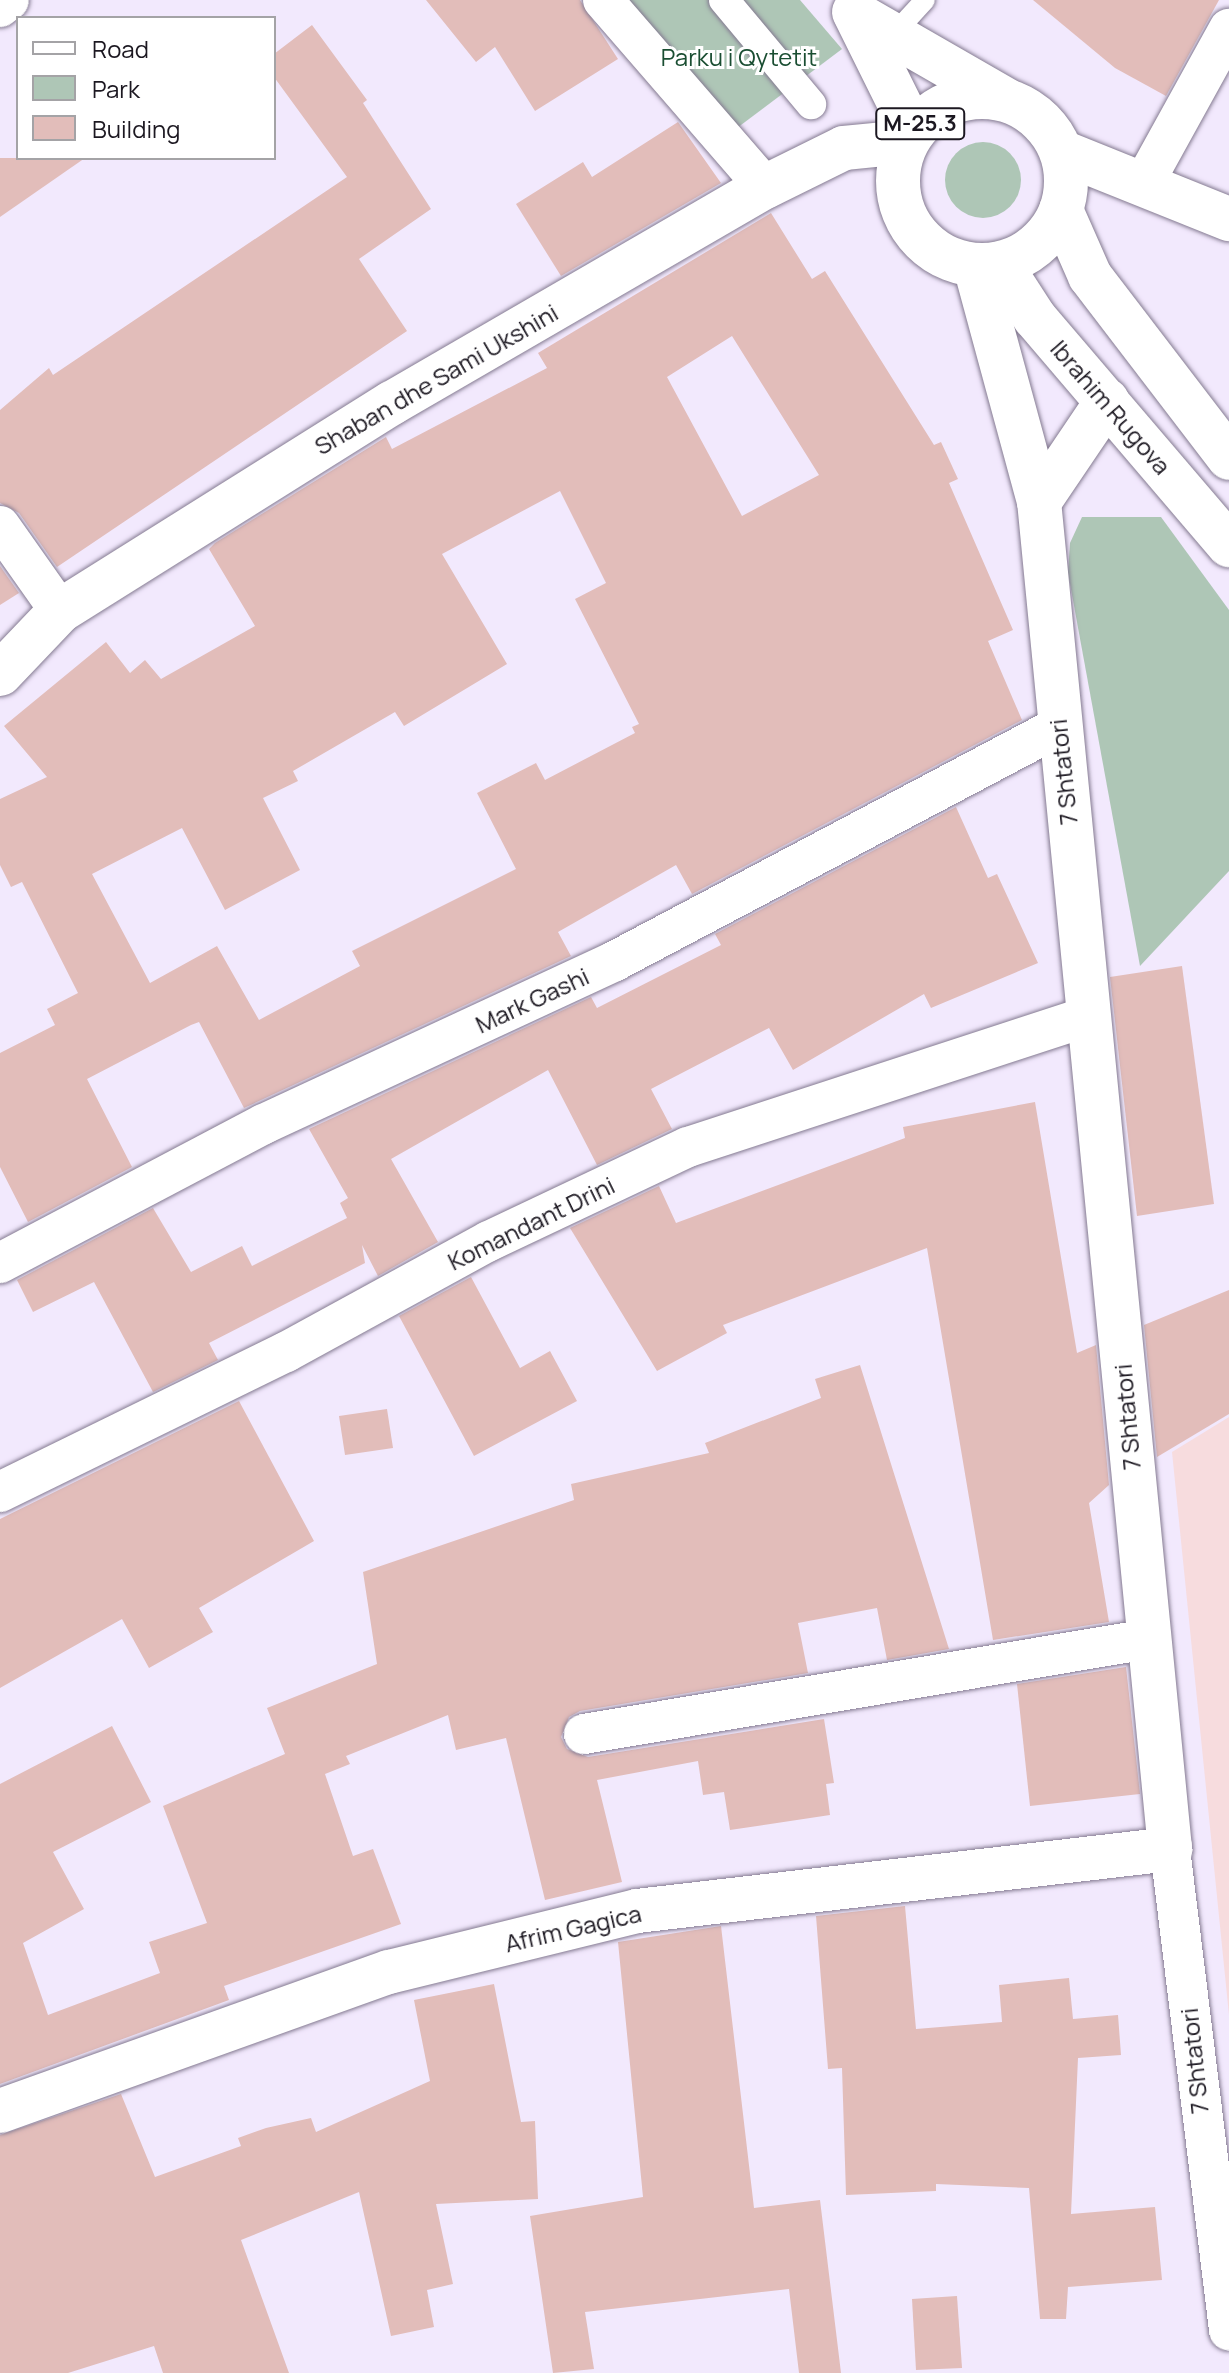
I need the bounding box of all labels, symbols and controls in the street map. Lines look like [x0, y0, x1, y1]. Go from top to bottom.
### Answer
legend [16, 16, 276, 160]
text: Road [92, 32, 149, 65]
park label: Parku i Qytetit [661, 43, 817, 71]
text: Park [92, 72, 140, 105]
road number: M-25.3 [874, 106, 966, 142]
text: Building [92, 112, 180, 145]
street label: Shaban dhe Sami Ukshini [309, 298, 563, 460]
street label: Ibrahim Rugova [1045, 334, 1177, 480]
street label: 7 Shtatori [1043, 718, 1083, 826]
street label: Mark Gashi [471, 961, 593, 1039]
street label: Komandant Drini [443, 1170, 619, 1276]
street label: 7 Shtatori [1108, 1363, 1146, 1471]
street label: Afrim Gagica [502, 1898, 644, 1958]
street label: 7 Shtatori [1174, 2007, 1214, 2115]

